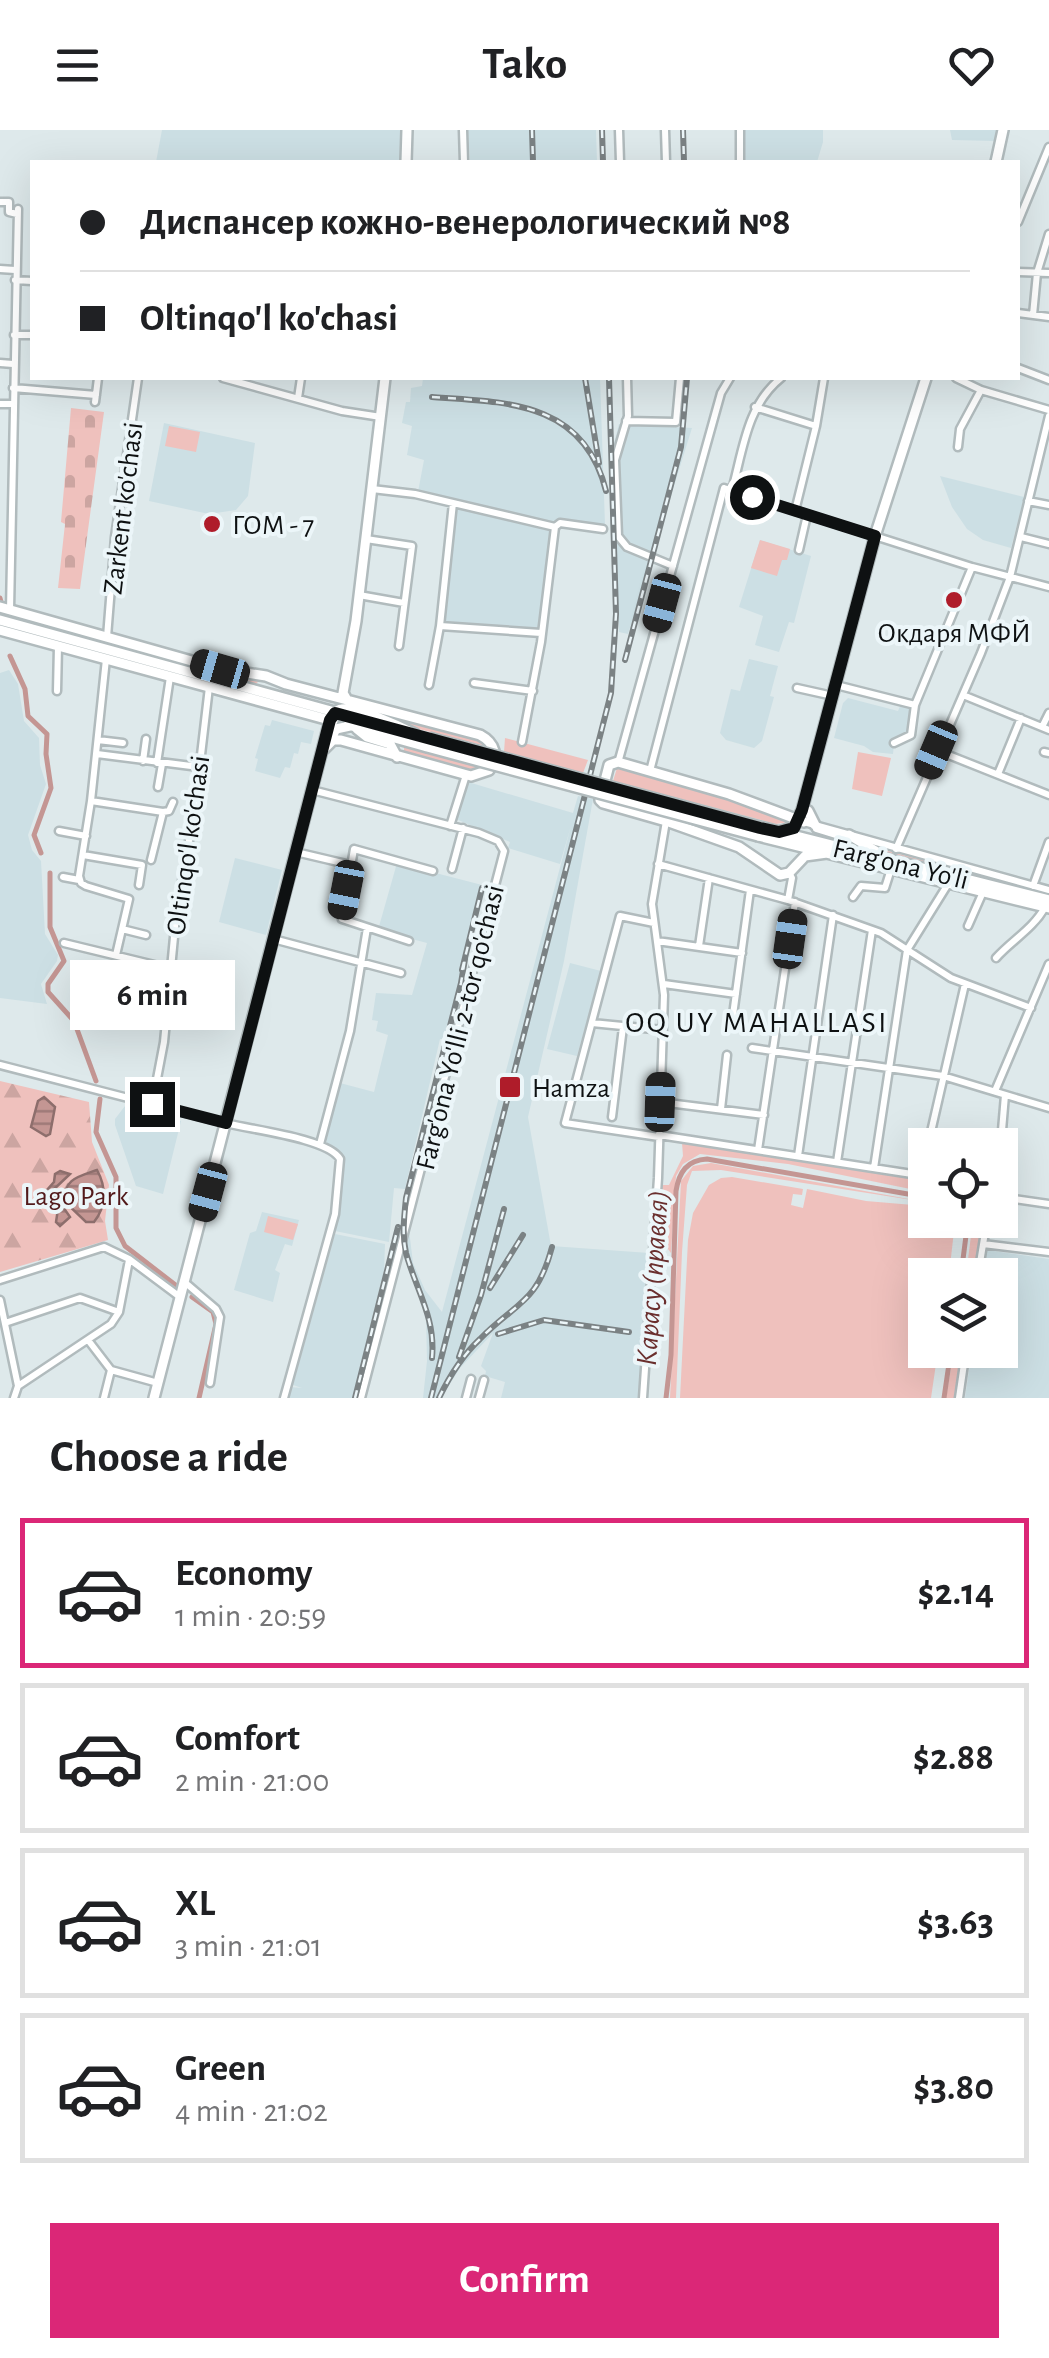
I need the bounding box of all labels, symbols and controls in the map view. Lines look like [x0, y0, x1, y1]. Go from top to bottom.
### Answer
icon: menu [50, 38, 105, 93]
icon: heart [944, 38, 999, 93]
text: Tako [482, 42, 567, 87]
text: Диспансер кожно-венерологический №8 [140, 204, 791, 242]
text: Oltinqo'l ko'chasi [140, 300, 398, 338]
street label: Zarkent ko'chasi [100, 421, 148, 596]
route start [730, 475, 775, 520]
place label: ГОМ - 7 [232, 512, 314, 540]
marker: ГОМ - 7 [201, 513, 223, 535]
car [640, 570, 684, 636]
marker: Окдаря МФЙ [943, 589, 965, 611]
place label: Окдаря МФЙ [877, 619, 1031, 648]
car [187, 646, 253, 692]
car [910, 717, 962, 783]
street label: Oltinqo'l ko'chasi [163, 754, 215, 937]
street label: Farg'ona Yo'li [830, 835, 971, 895]
car [326, 858, 366, 922]
street label: Farg'ona Yo'lli 2-tor qo'chasi [412, 882, 510, 1173]
car [771, 907, 809, 971]
callout: 6 min [70, 959, 234, 1029]
text: 6 min [117, 979, 188, 1011]
district label: OQ UY MAHALLASI [625, 1008, 889, 1038]
car [644, 1071, 676, 1133]
marker: Hamza [497, 1074, 523, 1100]
place label: Hamza [532, 1075, 610, 1103]
route end [130, 1082, 175, 1127]
map controls [908, 1128, 1018, 1368]
button: locate [908, 1128, 1018, 1238]
car [186, 1159, 230, 1225]
park label: Lago Park [24, 1183, 129, 1211]
water label: Карасу (правая) [632, 1189, 674, 1367]
button: layers [908, 1258, 1018, 1368]
text: Choose a ride [50, 1435, 288, 1480]
icon: car [55, 1548, 145, 1638]
text: Economy [175, 1555, 313, 1593]
text: $2.14 [918, 1574, 994, 1612]
text: 1 min · 20:59 [175, 1600, 326, 1632]
icon: car [55, 1713, 145, 1803]
text: Comfort [175, 1720, 300, 1758]
text: $2.88 [913, 1739, 994, 1777]
text: 2 min · 21:00 [175, 1765, 329, 1797]
icon: car [55, 1878, 145, 1968]
text: XL [175, 1885, 215, 1923]
text: $3.63 [917, 1904, 994, 1942]
text: 3 min · 21:01 [175, 1930, 322, 1962]
icon: car [55, 2043, 145, 2133]
text: Green [175, 2050, 266, 2088]
text: $3.80 [913, 2069, 994, 2107]
text: 4 min · 21:02 [175, 2095, 328, 2127]
button: Confirm [50, 2223, 999, 2338]

